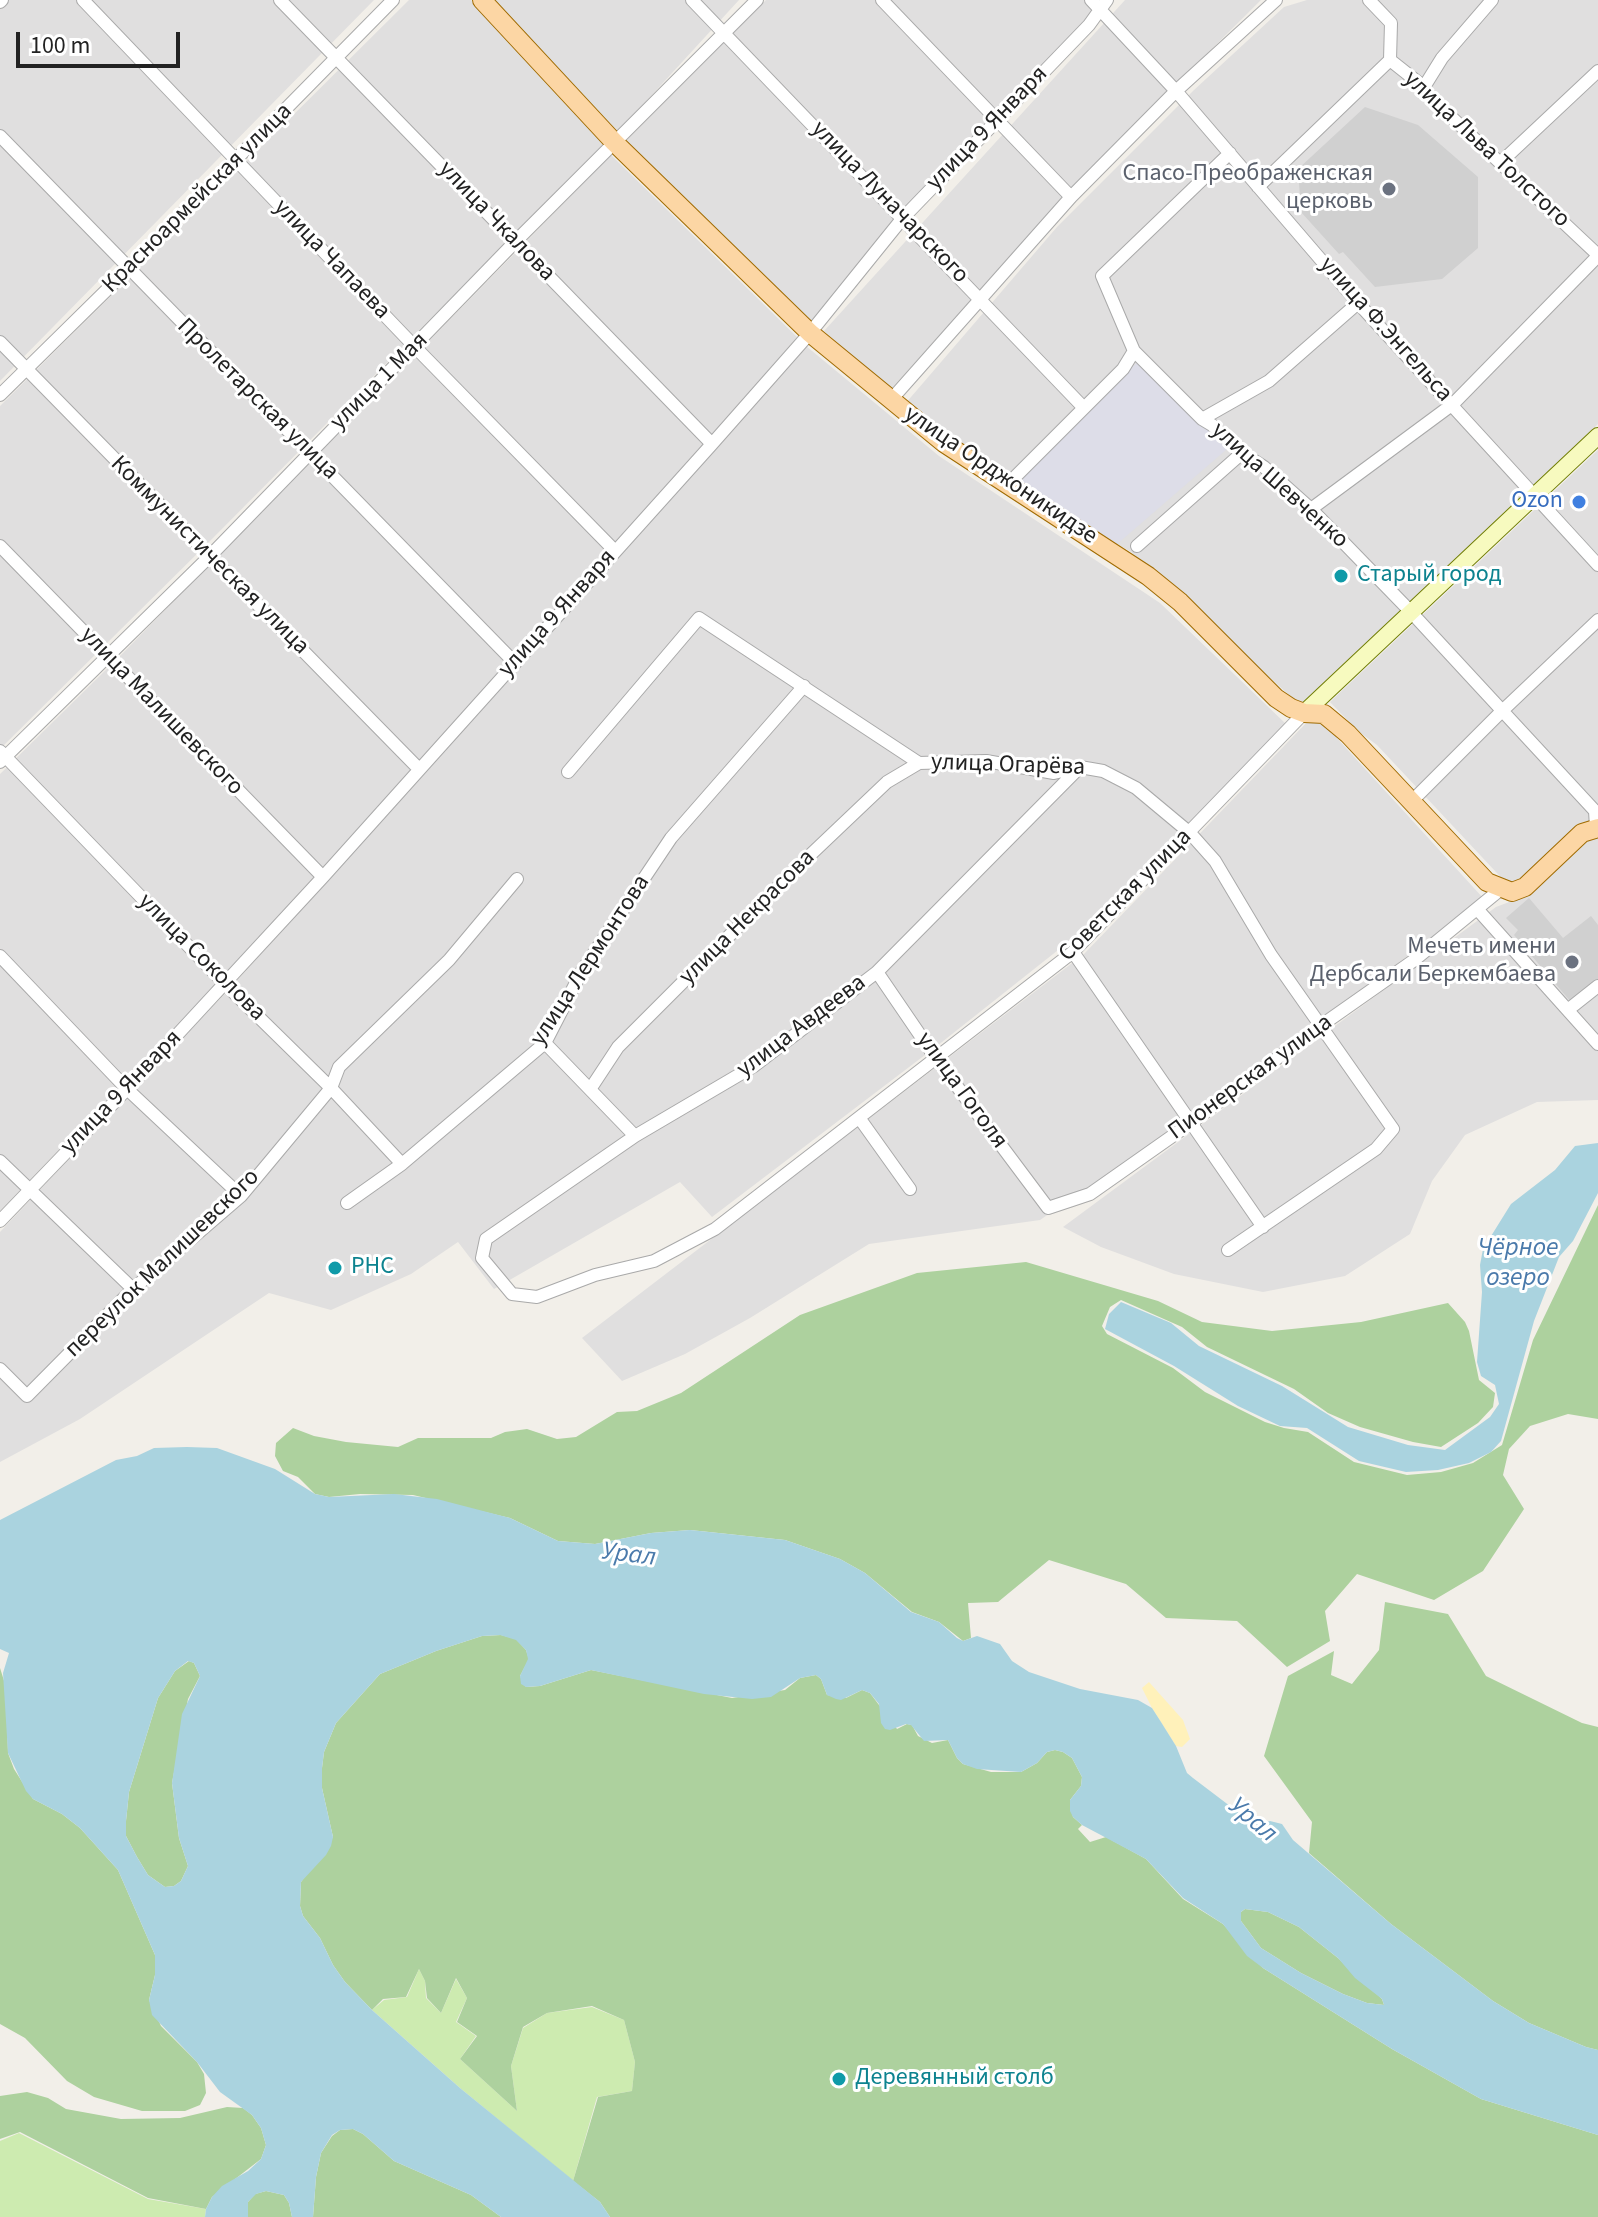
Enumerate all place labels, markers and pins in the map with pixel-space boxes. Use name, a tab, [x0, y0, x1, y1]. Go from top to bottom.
place label: Спасо-Преображенская церковь	[1122, 161, 1373, 217]
marker: Спасо-Преображенская церковь	[1380, 180, 1398, 198]
place label: Ozon	[1511, 488, 1563, 516]
marker: Ozon	[1570, 493, 1588, 511]
place label: Старый город	[1357, 562, 1501, 590]
marker: Старый город	[1332, 567, 1350, 585]
place label: Мечеть имени Дербсали Беркембаева	[1310, 934, 1556, 990]
marker: Мечеть имени Дербсали Беркембаева	[1563, 953, 1581, 971]
place label: РНС	[351, 1254, 394, 1282]
marker: РНС	[326, 1259, 344, 1277]
place label: Деревянный столб	[855, 2065, 1054, 2093]
marker: Деревянный столб	[830, 2070, 848, 2088]

